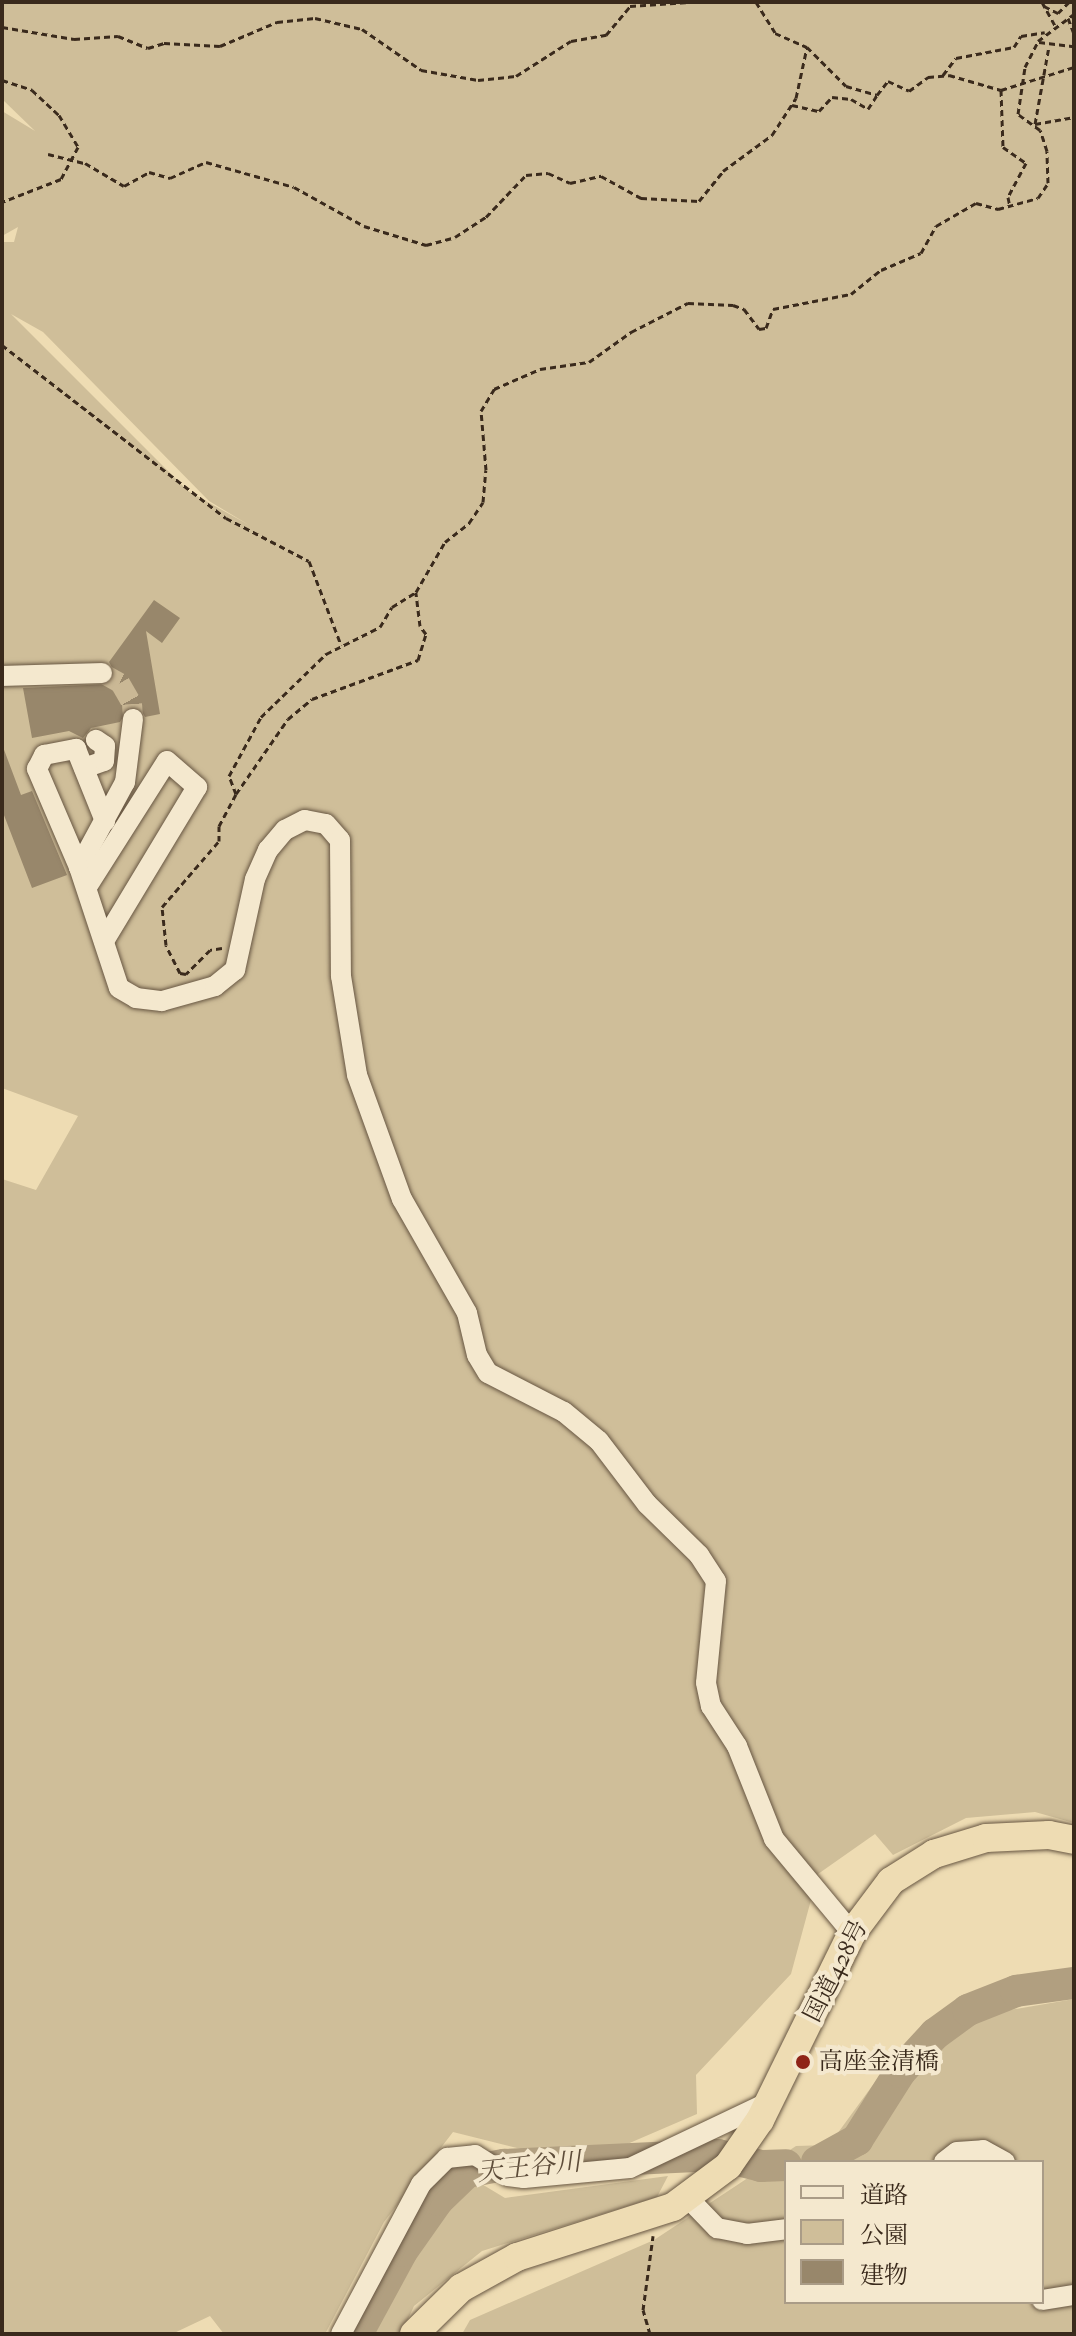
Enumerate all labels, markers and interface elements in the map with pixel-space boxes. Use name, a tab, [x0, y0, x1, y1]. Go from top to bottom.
street label: 国道428号	[798, 1915, 874, 2027]
place label: 高座金清橋	[819, 2048, 939, 2076]
marker: 高座金清橋	[794, 2053, 812, 2071]
water label: 天王谷川	[476, 2146, 582, 2188]
legend	[784, 2160, 1044, 2304]
text: 道路	[860, 2181, 908, 2209]
text: 公園	[860, 2221, 908, 2249]
text: 建物	[860, 2261, 908, 2289]

